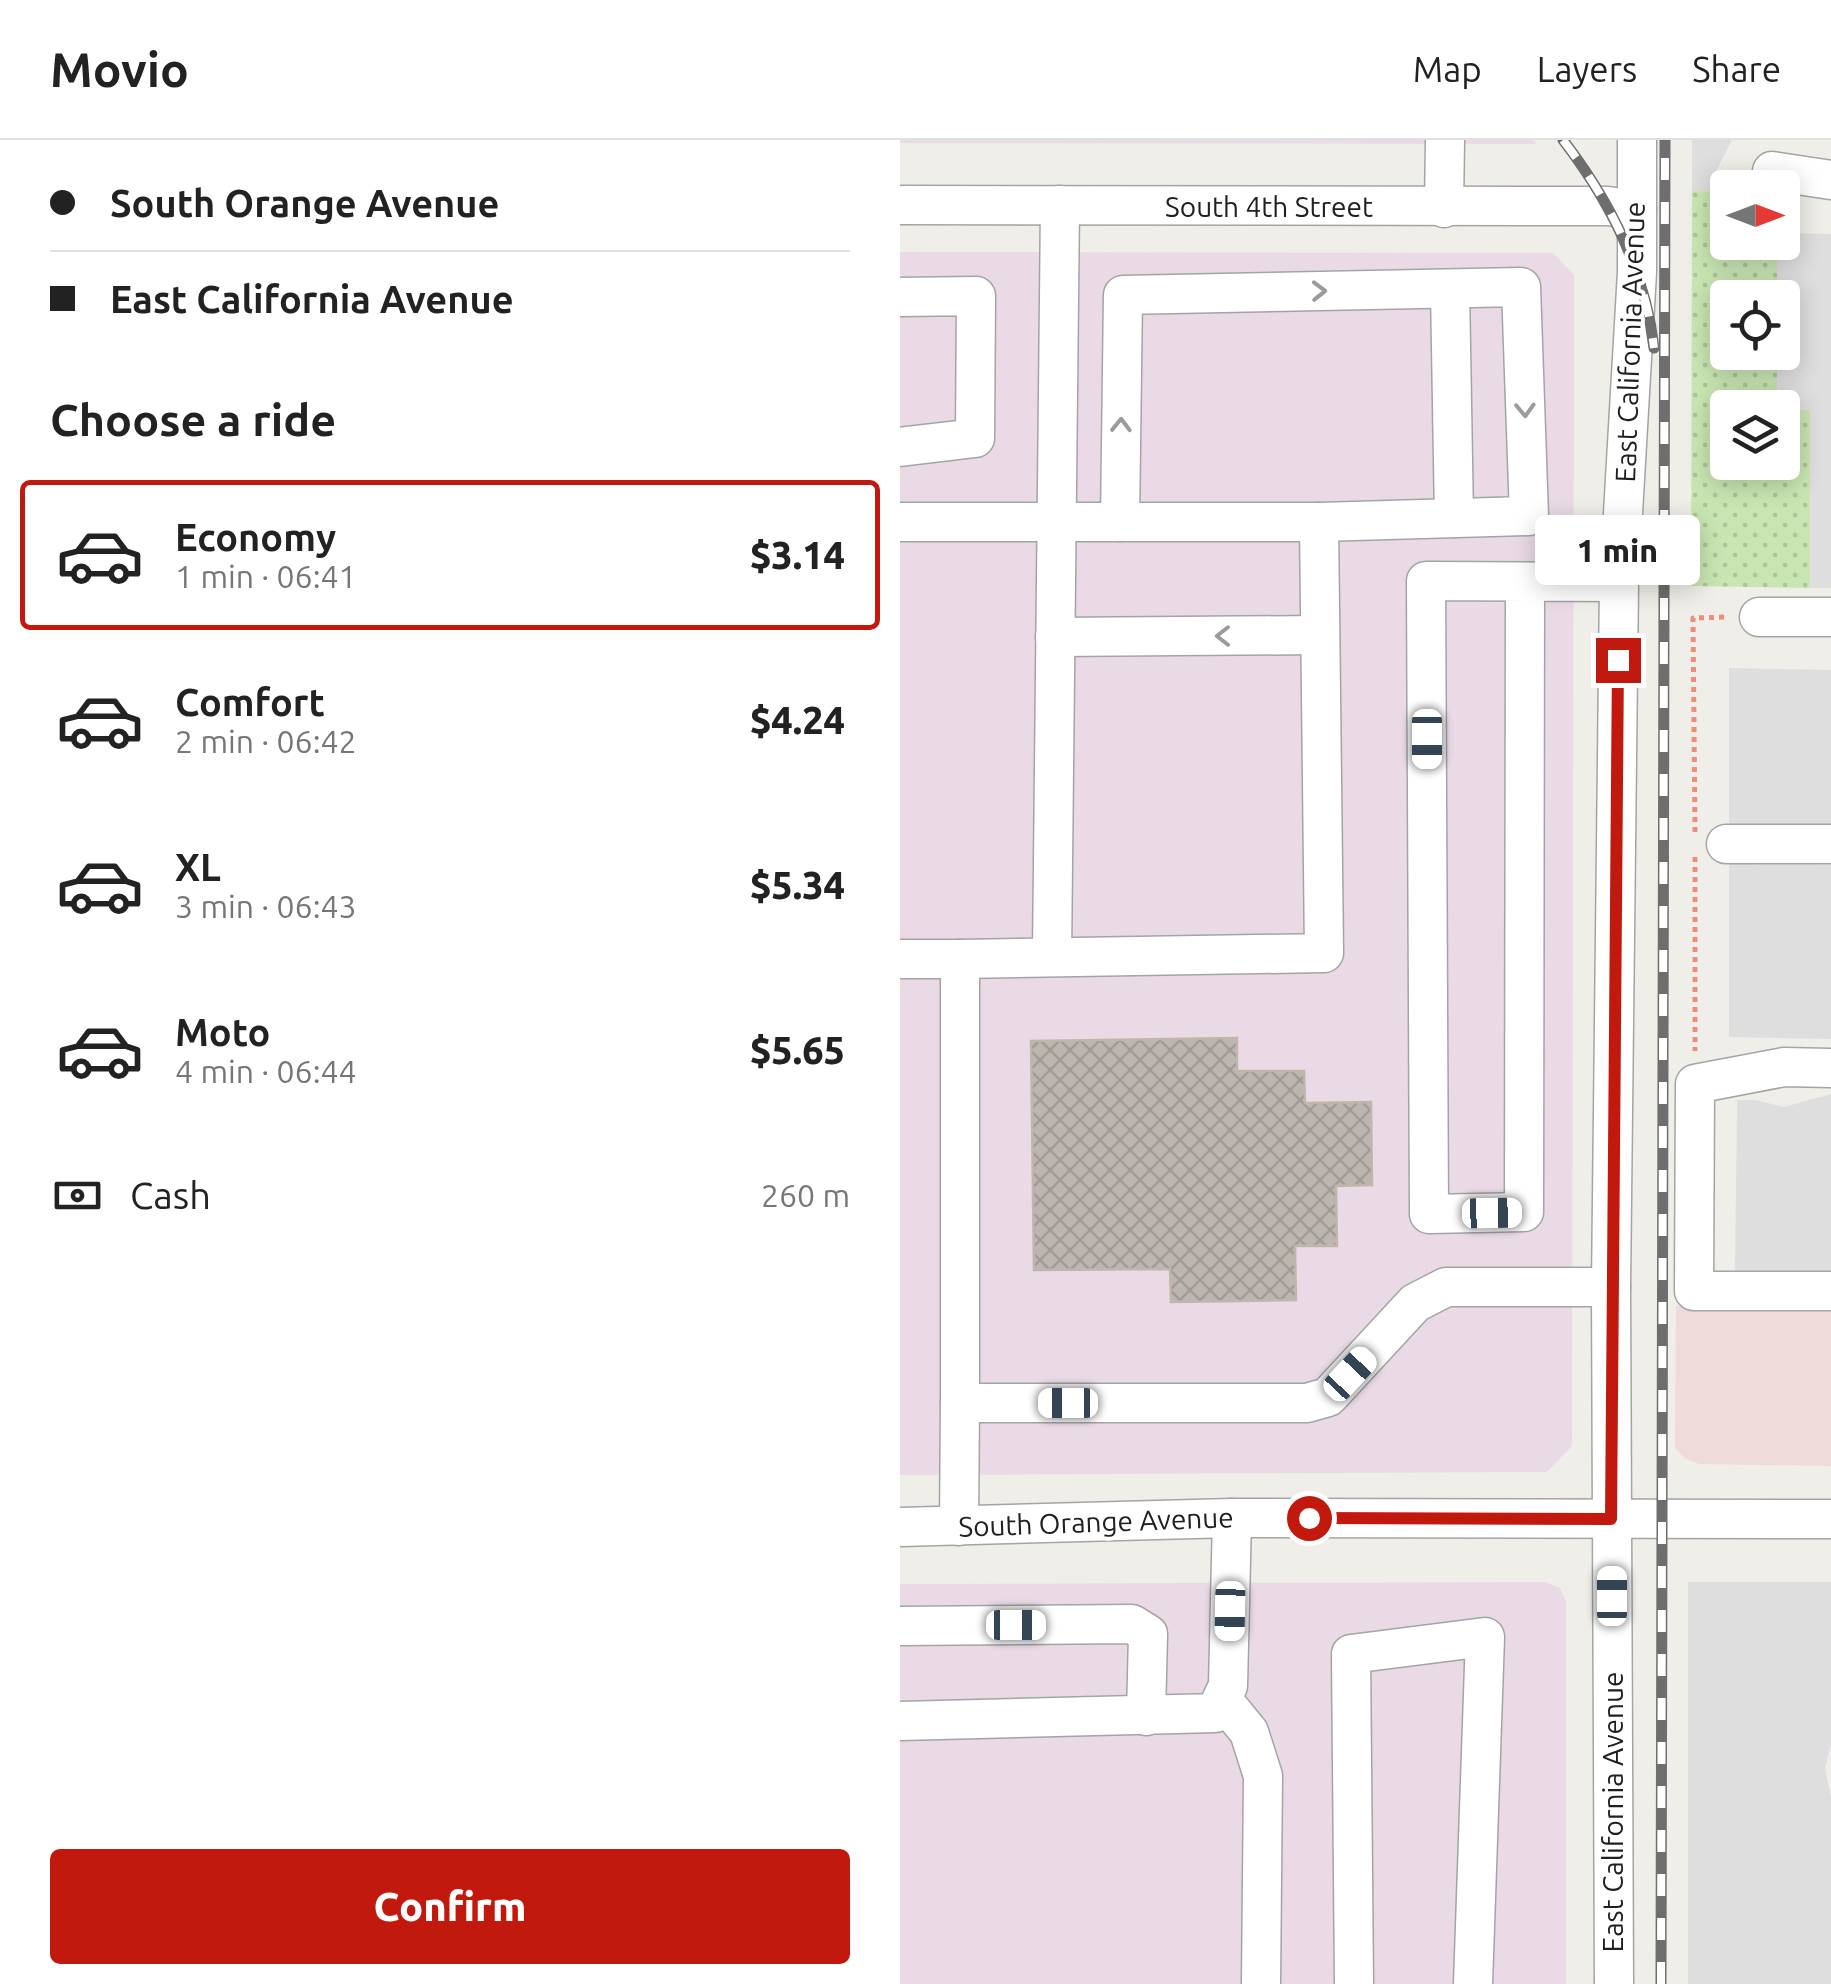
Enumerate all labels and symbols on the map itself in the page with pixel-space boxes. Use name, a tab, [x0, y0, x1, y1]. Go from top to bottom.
north arrow	[1710, 170, 1800, 260]
street label: South 4th Street	[1165, 191, 1373, 222]
street label: East California Avenue	[1609, 201, 1650, 483]
one-way arrow	[1311, 281, 1327, 302]
one-way arrow	[1514, 402, 1535, 418]
one-way arrow	[1111, 416, 1132, 432]
callout: 1 min	[1536, 515, 1700, 585]
one-way arrow	[1214, 625, 1230, 646]
route end	[1596, 638, 1641, 683]
car	[1412, 709, 1442, 769]
car	[1462, 1197, 1522, 1229]
car	[1319, 1342, 1381, 1406]
car	[1038, 1388, 1098, 1418]
route start	[1287, 1496, 1332, 1541]
street label: South Orange Avenue	[958, 1501, 1234, 1542]
car	[1597, 1566, 1627, 1626]
car	[1214, 1581, 1246, 1641]
car	[986, 1610, 1046, 1640]
street label: East California Avenue	[1597, 1672, 1628, 1952]

